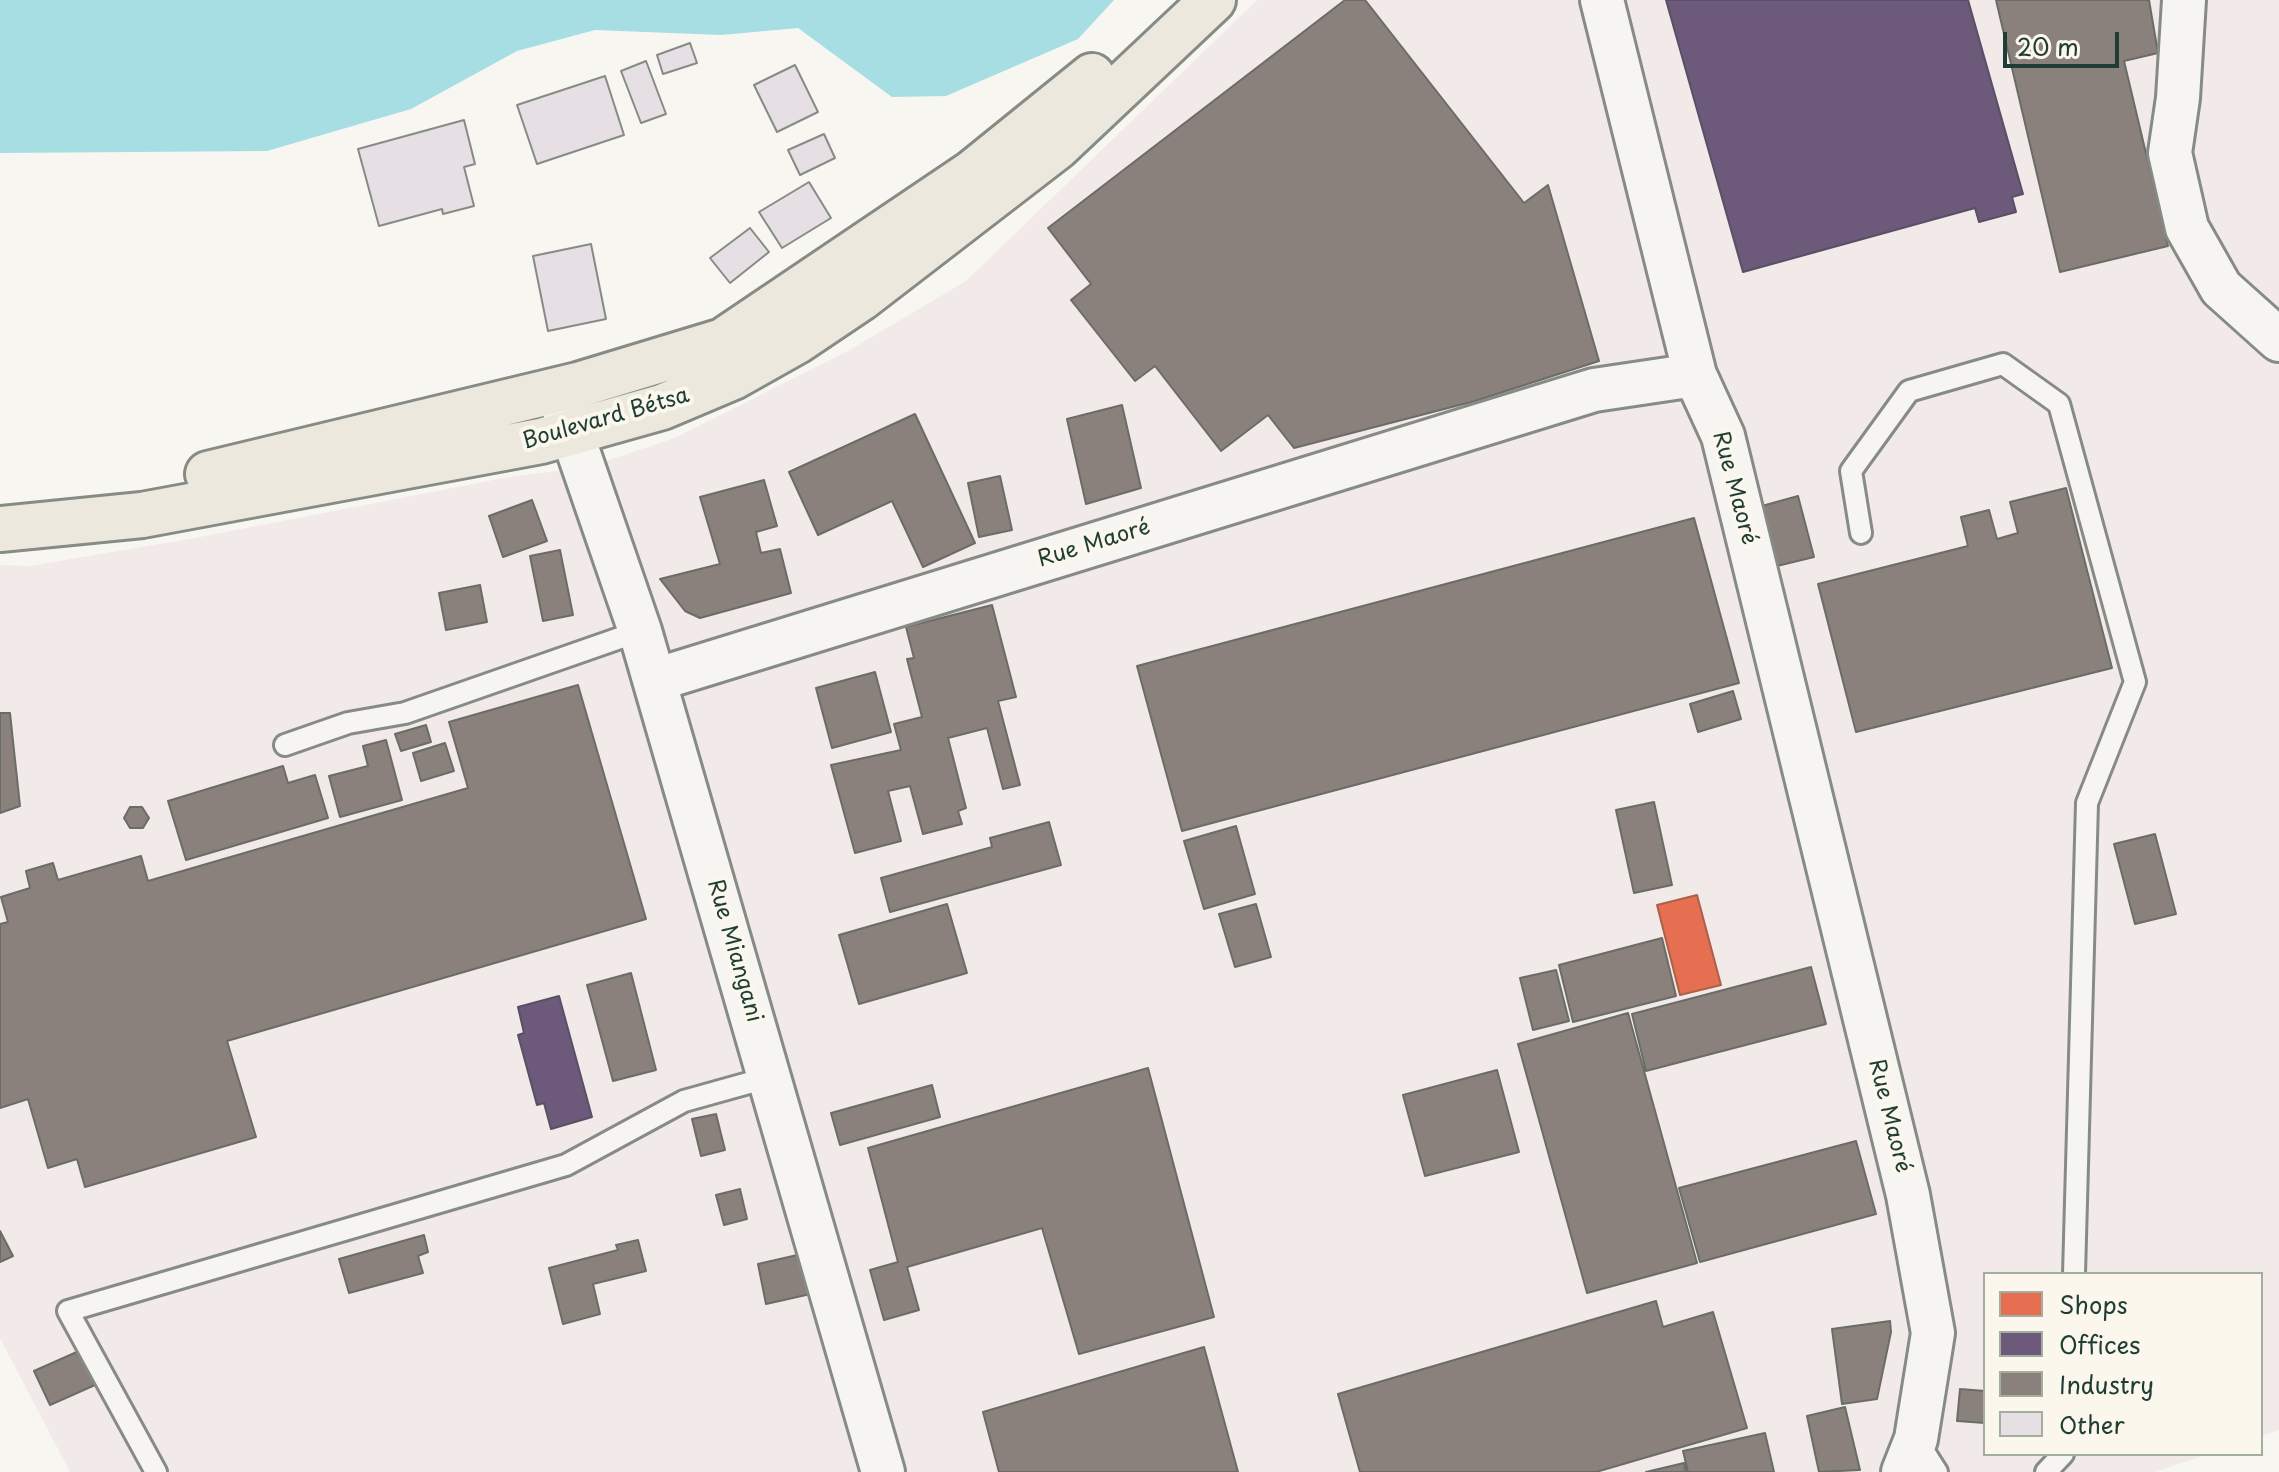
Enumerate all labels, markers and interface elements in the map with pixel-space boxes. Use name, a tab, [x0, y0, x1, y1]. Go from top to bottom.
scale bar	[2007, 16, 2123, 66]
text: 20 m	[2017, 28, 2079, 64]
street label: Boulevard Bétsa	[520, 383, 692, 455]
street label: Rue Maoré	[1706, 428, 1762, 548]
street label: Rue Maoré	[1035, 514, 1153, 574]
street label: Rue Miangani	[701, 876, 767, 1026]
street label: Rue Maoré	[1862, 1056, 1916, 1176]
legend	[1983, 1272, 2263, 1456]
text: Shops	[2059, 1286, 2128, 1322]
text: Offices	[2059, 1326, 2140, 1362]
text: Industry	[2059, 1366, 2154, 1402]
text: Other	[2059, 1406, 2125, 1442]

